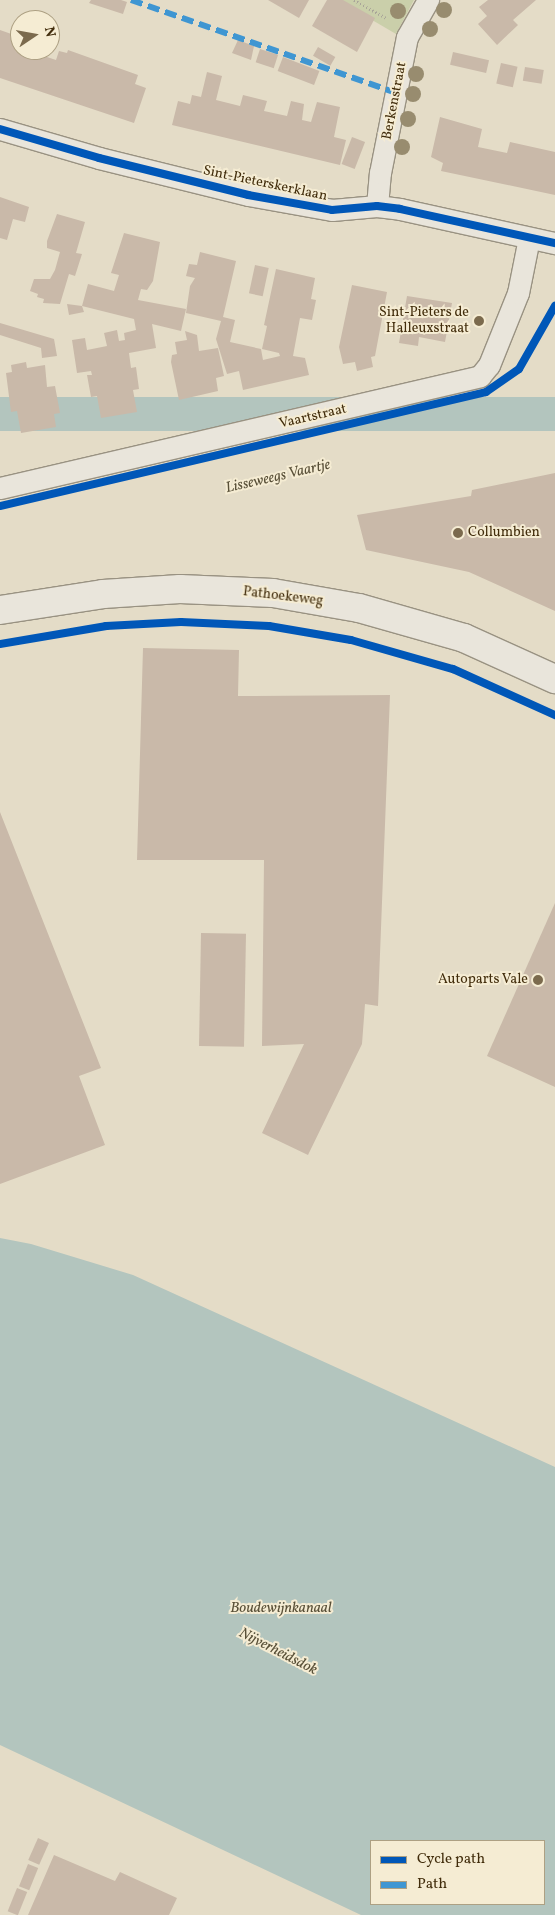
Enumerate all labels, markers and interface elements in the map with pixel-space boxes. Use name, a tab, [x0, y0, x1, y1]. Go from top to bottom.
north arrow	[10, 10, 60, 60]
text: N	[39, 25, 60, 39]
street label: Berkenstraat	[379, 61, 411, 141]
street label: Sint-Pieterskerklaan	[201, 163, 329, 205]
place label: Sint-Pieters de Halleuxstraat	[379, 305, 469, 338]
marker: Sint-Pieters de Halleuxstraat	[473, 315, 485, 327]
street label: Vaartstraat	[278, 401, 348, 433]
water label: Lisseweegs Vaartje	[224, 456, 332, 498]
place label: Collumbien	[468, 525, 540, 541]
marker: Collumbien	[452, 527, 464, 539]
street label: Pathoekeweg	[242, 584, 324, 610]
place label: Autoparts Vale	[438, 972, 528, 988]
marker: Autoparts Vale	[532, 974, 544, 986]
water label: Boudewijnkanaal	[230, 1600, 332, 1618]
water label: Nijverheidsdok	[236, 1625, 320, 1679]
legend	[370, 1840, 545, 1905]
text: Cycle path	[417, 1849, 485, 1870]
text: Path	[417, 1874, 447, 1895]

